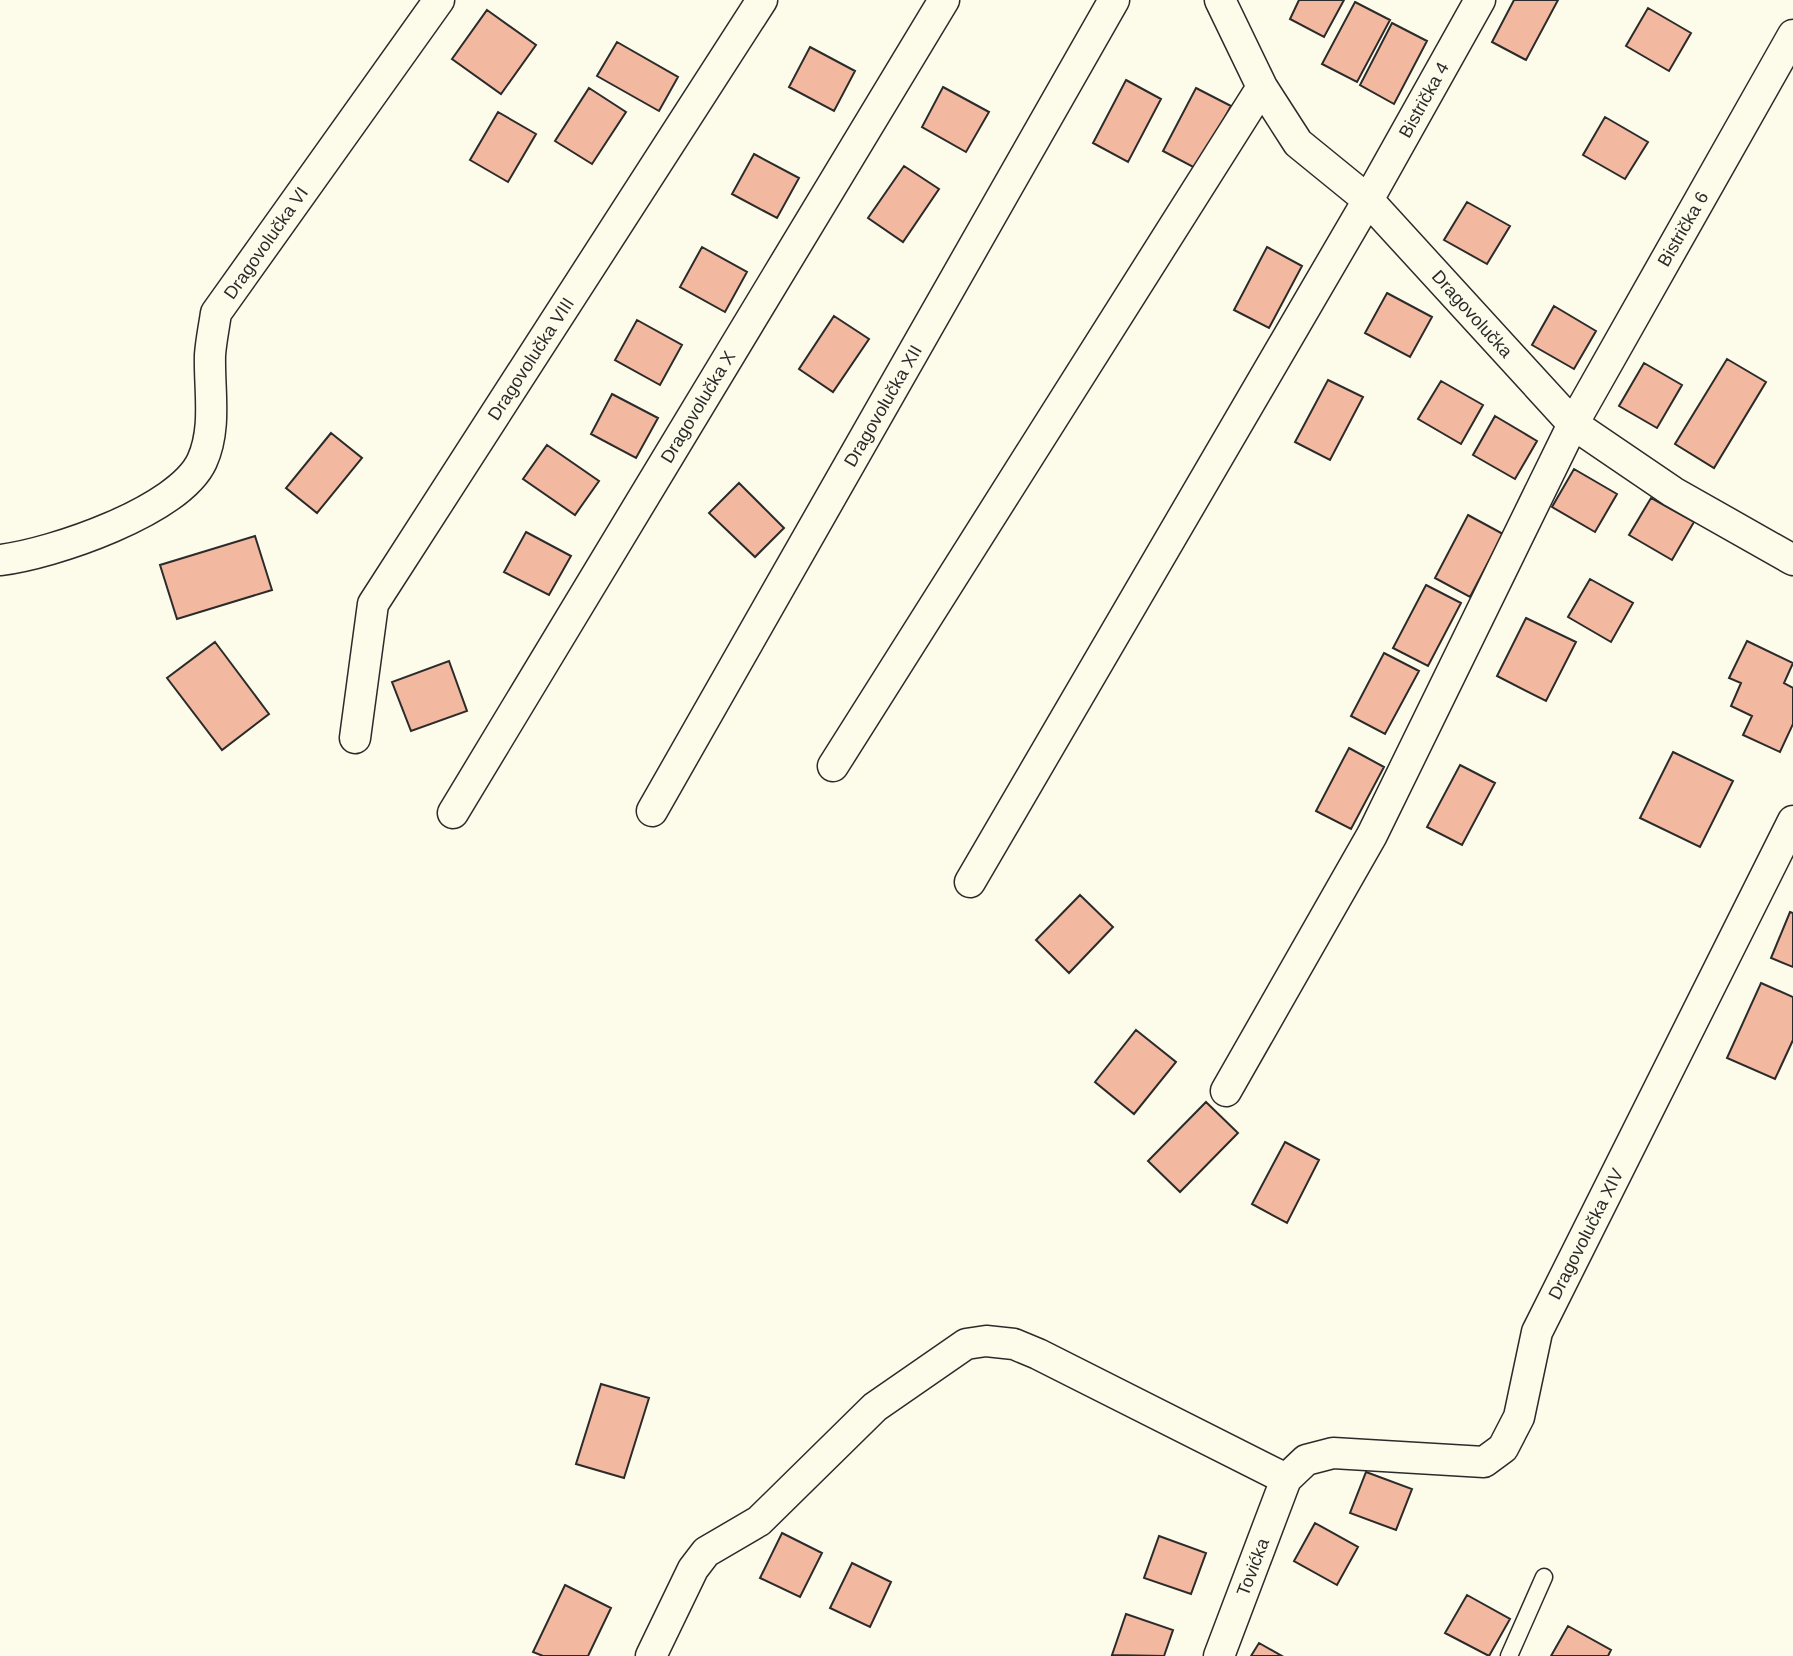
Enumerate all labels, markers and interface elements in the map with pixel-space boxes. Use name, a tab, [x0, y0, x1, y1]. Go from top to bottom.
street label: Bistrička 4	[1395, 59, 1453, 141]
street label: Dragovolučka VI	[220, 183, 312, 303]
street label: Bistrička 6	[1654, 188, 1712, 270]
street label: Dragovolučka	[1428, 266, 1517, 362]
street label: Dragovolučka VIII	[484, 294, 578, 424]
street label: Dragovolučka XII	[840, 342, 926, 470]
street label: Dragovolučka X	[657, 347, 739, 467]
street label: Dragovolučka XIV	[1544, 1165, 1628, 1303]
street label: Tovićka	[1233, 1534, 1273, 1599]

